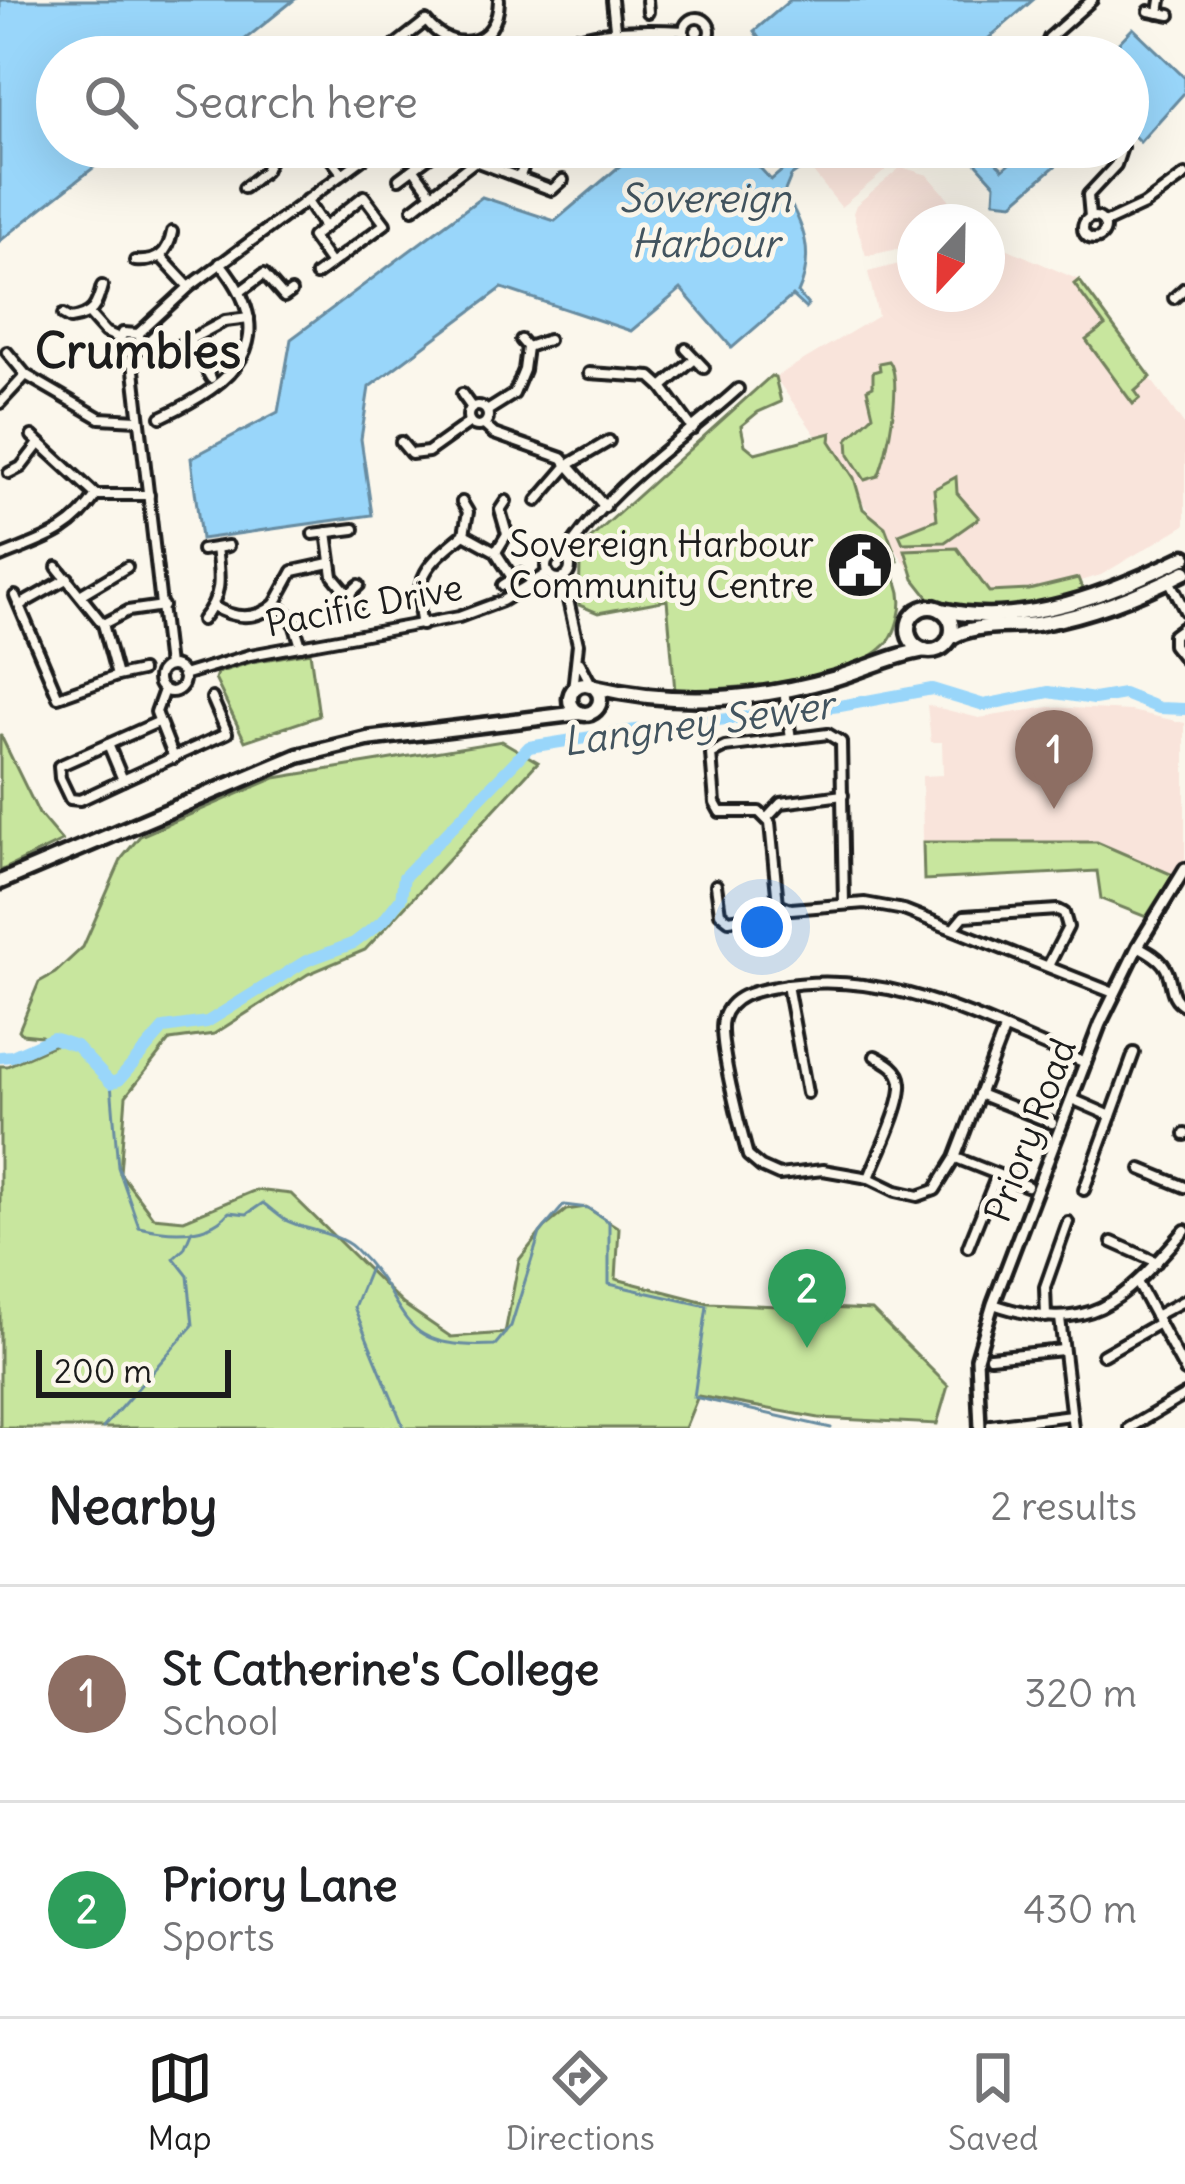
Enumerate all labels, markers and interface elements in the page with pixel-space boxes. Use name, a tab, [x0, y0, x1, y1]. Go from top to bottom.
search box	[36, 36, 1149, 168]
icon: search	[78, 69, 144, 135]
text: Search here	[174, 74, 418, 130]
water label: Sovereign Harbour	[619, 174, 793, 268]
north arrow	[897, 204, 1005, 312]
district label: Crumbles	[35, 321, 241, 381]
place label: Sovereign Harbour Community Centre	[509, 522, 814, 608]
public building icon: Sovereign Harbour Community Centre	[825, 530, 895, 600]
street label: Pacific Drive	[262, 564, 466, 647]
water label: Langney Sewer	[560, 680, 841, 767]
pin: 1	[1015, 710, 1093, 809]
your location	[732, 897, 792, 957]
street label: Priory Road	[975, 1032, 1086, 1228]
pin: 2	[768, 1249, 846, 1348]
scale bar	[36, 1344, 231, 1397]
text: 200 m	[54, 1350, 152, 1392]
text: Nearby	[48, 1474, 217, 1538]
text: 2 results	[990, 1482, 1137, 1531]
text: St Catherine's College	[162, 1641, 599, 1697]
text: 1	[79, 1669, 95, 1718]
text: 320 m	[1024, 1669, 1137, 1718]
text: School	[162, 1697, 279, 1746]
text: Priory Lane	[162, 1857, 398, 1913]
text: 2	[76, 1885, 98, 1934]
text: 430 m	[1023, 1885, 1137, 1934]
text: Sports	[162, 1913, 275, 1962]
tab: Map	[147, 2045, 213, 2159]
tab: Directions	[506, 2045, 655, 2159]
tab: Saved	[948, 2045, 1038, 2159]

